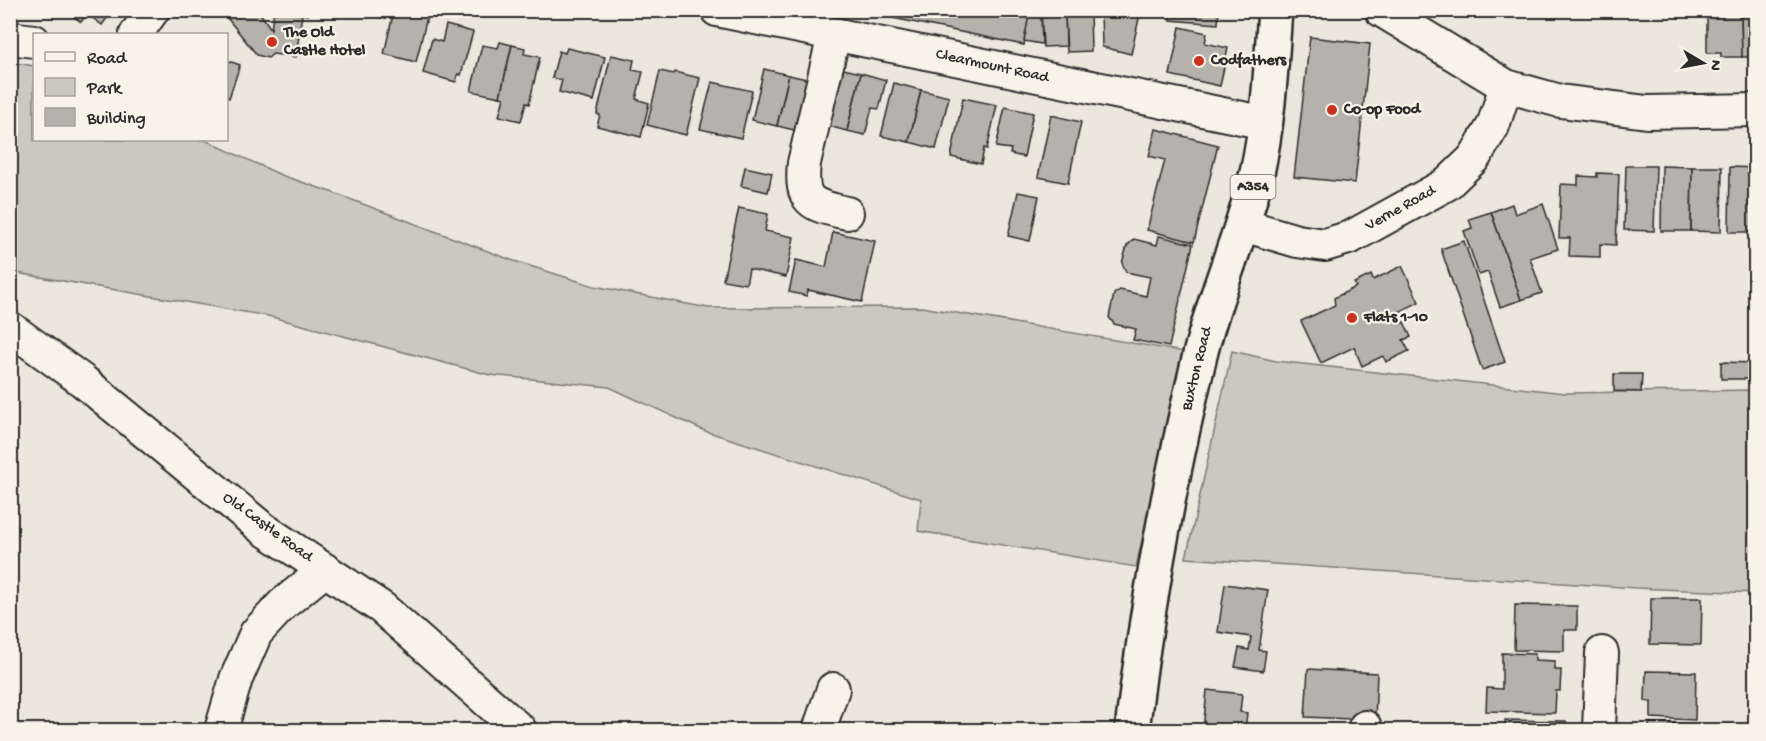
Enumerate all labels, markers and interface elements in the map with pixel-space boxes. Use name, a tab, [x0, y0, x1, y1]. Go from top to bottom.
place label: The Old Castle Hotel	[282, 24, 366, 61]
legend	[33, 33, 228, 141]
north arrow	[1673, 33, 1733, 93]
marker: The Old Castle Hotel	[265, 35, 279, 49]
street label: Clearmount Road	[934, 46, 1052, 89]
text: Road	[87, 49, 128, 70]
place label: Codfathers	[1210, 51, 1287, 71]
marker: Codfathers	[1192, 54, 1206, 68]
text: N	[1704, 58, 1725, 72]
text: Park	[86, 79, 123, 100]
place label: Co-op Food	[1343, 101, 1422, 120]
marker: Co-op Food	[1325, 103, 1339, 117]
text: Building	[86, 109, 146, 130]
road number: A354	[1230, 175, 1276, 199]
street label: Verne Road	[1362, 181, 1441, 237]
place label: Flats 1-10	[1363, 309, 1428, 328]
marker: Flats 1-10	[1345, 311, 1359, 325]
street label: Buxton Road	[1178, 324, 1218, 414]
street label: Old Castle Road	[218, 489, 317, 568]

